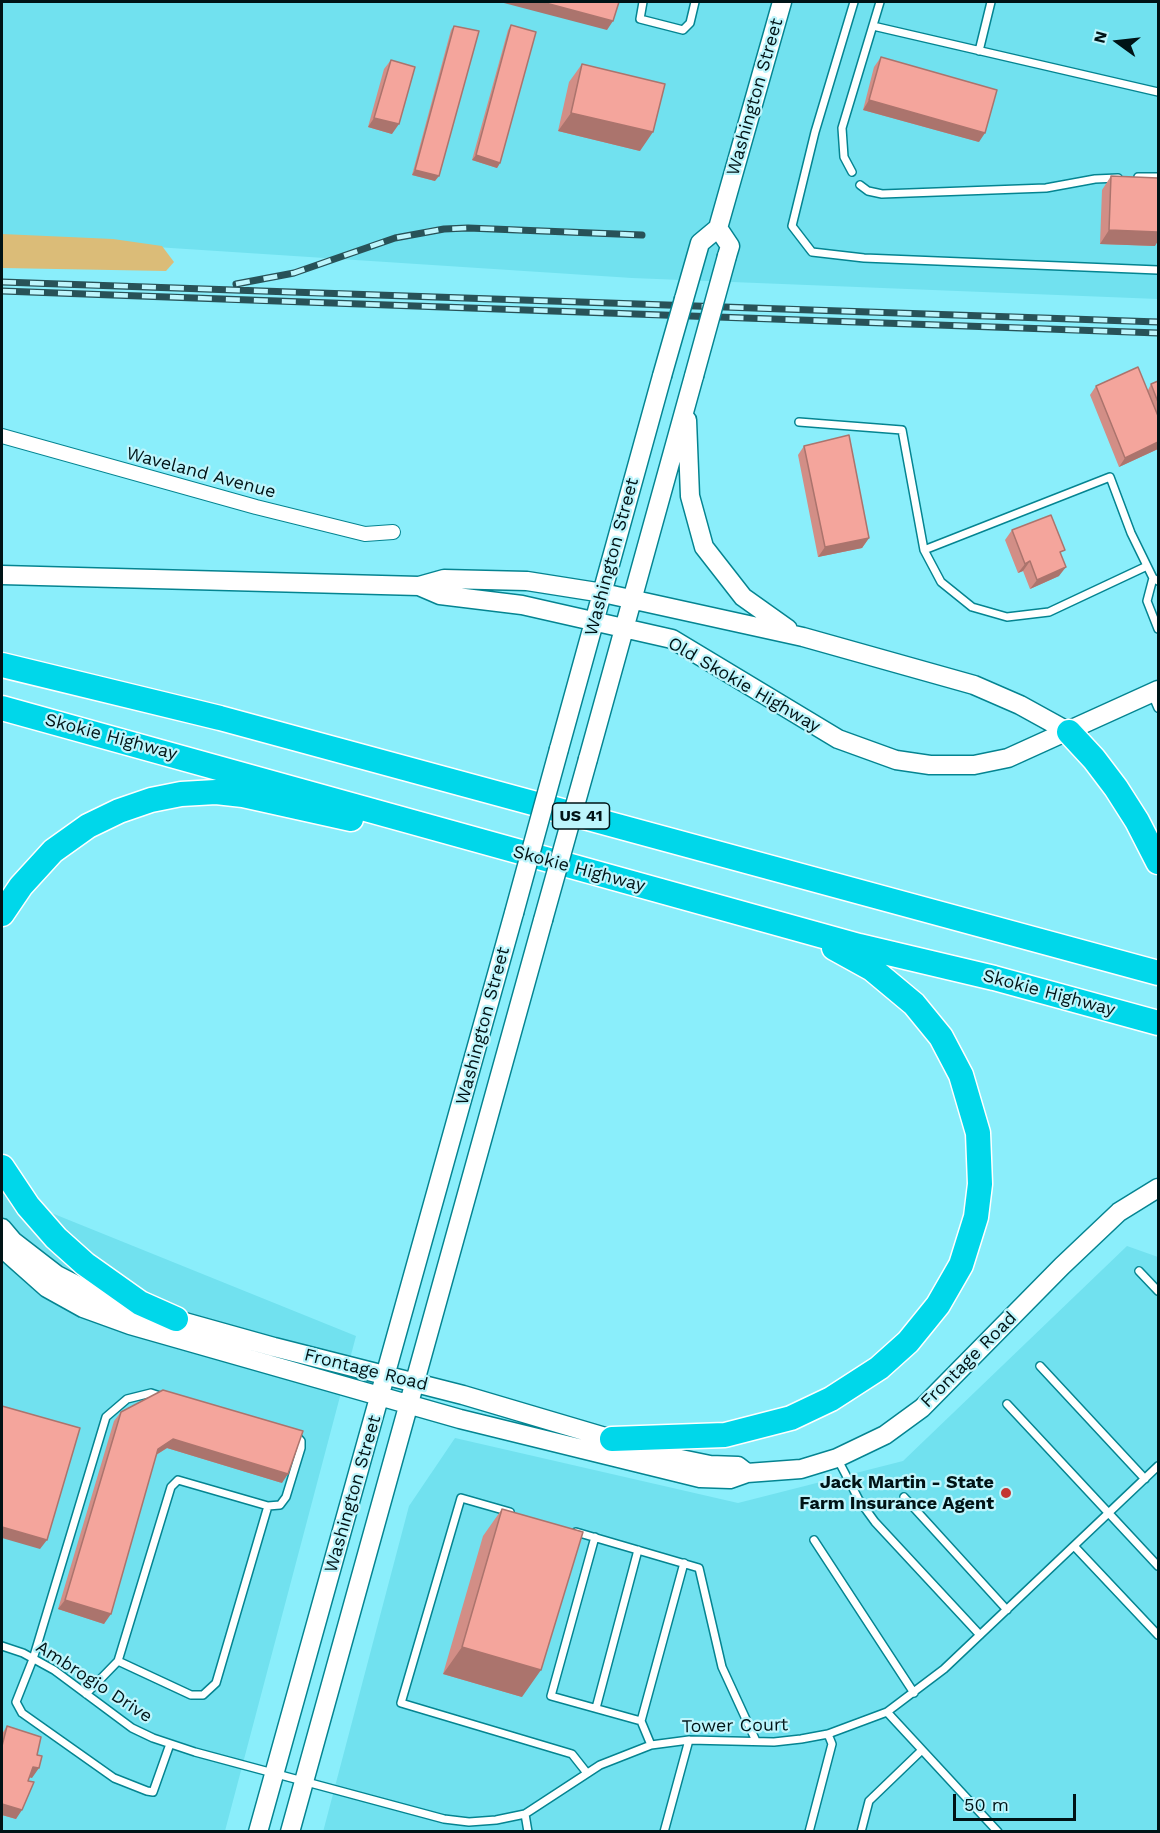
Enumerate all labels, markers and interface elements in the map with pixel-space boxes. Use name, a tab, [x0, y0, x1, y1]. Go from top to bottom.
north arrow	[1088, 12, 1148, 72]
street label: Washington Street	[722, 16, 788, 178]
text: N	[1089, 29, 1111, 45]
street label: Waveland Avenue	[124, 443, 278, 503]
street label: Washington Street	[581, 476, 643, 638]
street label: Old Skokie Highway	[664, 633, 824, 737]
street label: Skokie Highway	[42, 709, 180, 765]
road number: US 41	[552, 803, 610, 829]
street label: Skokie Highway	[510, 841, 648, 897]
street label: Washington Street	[452, 945, 514, 1107]
street label: Skokie Highway	[980, 965, 1118, 1021]
street label: Frontage Road	[917, 1308, 1021, 1412]
street label: Frontage Road	[302, 1344, 430, 1396]
street label: Washington Street	[320, 1413, 386, 1575]
place label: Jack Martin - State Farm Insurance Agent	[799, 1472, 994, 1514]
marker: Jack Martin - State Farm Insurance Agent	[999, 1486, 1013, 1500]
street label: Ambrogio Drive	[32, 1636, 156, 1728]
street label: Tower Court	[682, 1714, 788, 1738]
scale bar	[956, 1782, 1079, 1820]
text: 50 m	[964, 1794, 1009, 1815]

